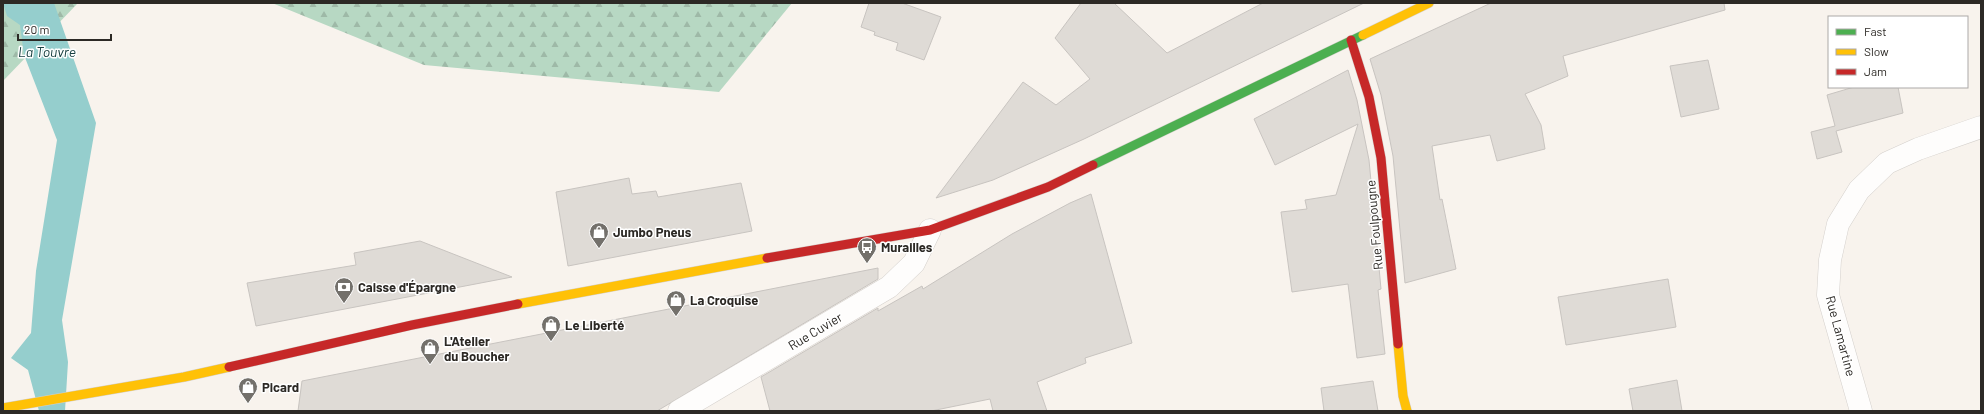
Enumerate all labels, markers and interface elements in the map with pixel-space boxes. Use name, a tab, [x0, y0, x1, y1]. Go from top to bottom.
scale bar	[18, 16, 111, 42]
legend	[1828, 16, 1968, 88]
text: 20 m	[24, 22, 50, 36]
text: Fast	[1864, 24, 1887, 38]
water label: La Touvre	[18, 43, 76, 60]
text: Slow	[1864, 44, 1889, 58]
text: Jam	[1864, 64, 1887, 78]
street label: Rue Foulpougne	[1362, 179, 1386, 271]
shop icon: Jumbo Pneus	[588, 221, 610, 249]
place label: Jumbo Pneus	[613, 224, 692, 240]
bus stop icon: Murailles	[856, 236, 878, 264]
place label: Murailles	[881, 239, 933, 255]
bank icon: Caisse d'Épargne	[333, 276, 355, 304]
place label: Caisse d'Épargne	[358, 279, 456, 295]
shop icon: La Croquise	[665, 289, 687, 317]
place label: La Croquise	[690, 292, 758, 308]
street label: Rue Lamartine	[1823, 294, 1859, 378]
street label: Rue Cuvier	[785, 308, 845, 353]
shop icon: Le Liberté	[540, 314, 562, 342]
place label: Le Liberté	[565, 317, 624, 333]
place label: L'Atelier du Boucher	[444, 333, 510, 364]
shop icon: L'Atelier du Boucher	[419, 337, 441, 365]
shop icon: Picard	[237, 376, 259, 404]
place label: Picard	[262, 379, 299, 395]

